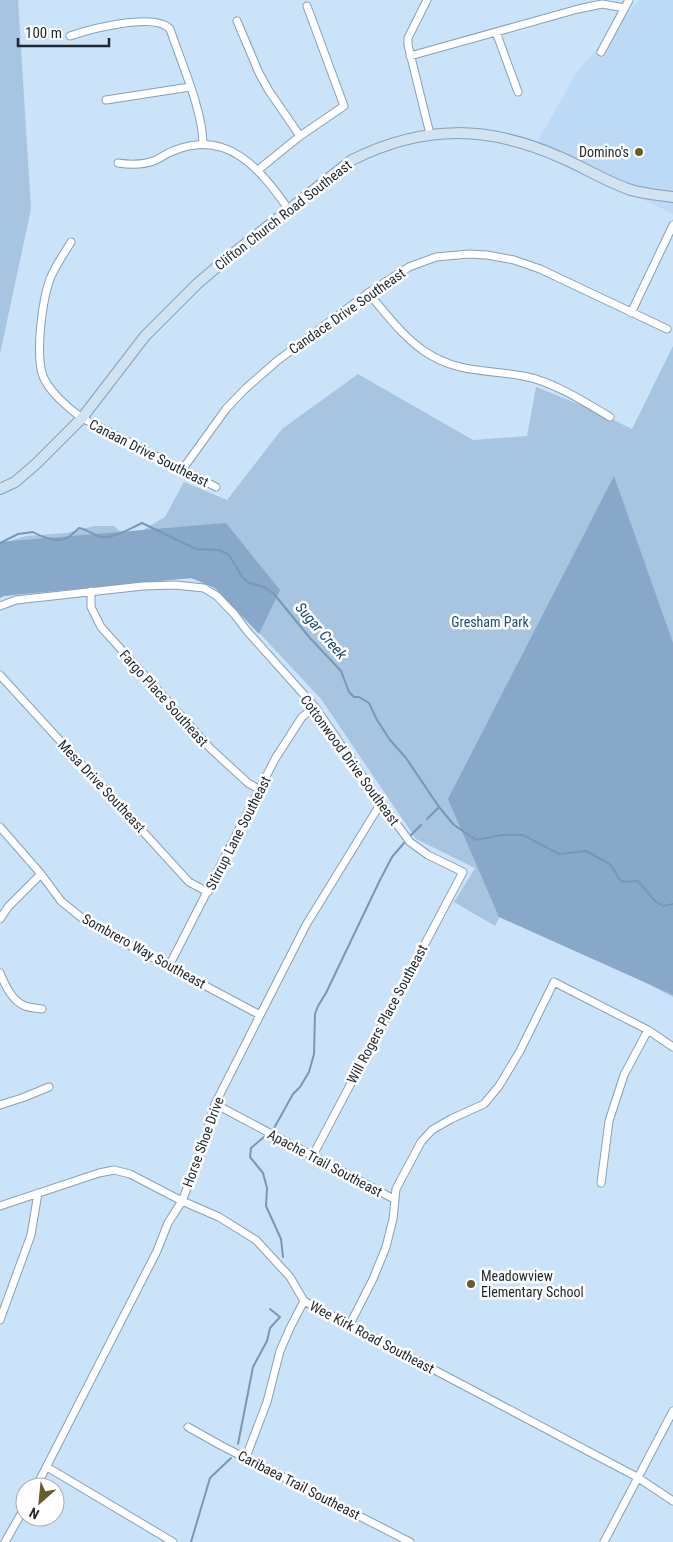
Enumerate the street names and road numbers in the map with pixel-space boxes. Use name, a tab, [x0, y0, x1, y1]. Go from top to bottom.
street label: Clifton Church Road Southeast	[212, 157, 354, 273]
street label: Candace Drive Southeast	[286, 265, 408, 357]
street label: Canaan Drive Southeast	[87, 416, 211, 490]
street label: Fargo Place Southeast	[117, 647, 211, 749]
street label: Cottonwood Drive Southeast	[297, 692, 403, 828]
street label: Mesa Drive Southeast	[55, 737, 149, 835]
street label: Stirrup Lane Southeast	[202, 773, 274, 893]
street label: Sombrero Way Southeast	[79, 910, 209, 992]
street label: Will Rogers Place Southeast	[344, 942, 430, 1086]
street label: Horse Shoe Drive	[179, 1094, 227, 1189]
street label: Apache Trail Southeast	[265, 1126, 385, 1200]
street label: Wee Kirk Road Southeast	[307, 1297, 437, 1377]
street label: Caribaea Trail Southeast	[235, 1447, 363, 1523]

